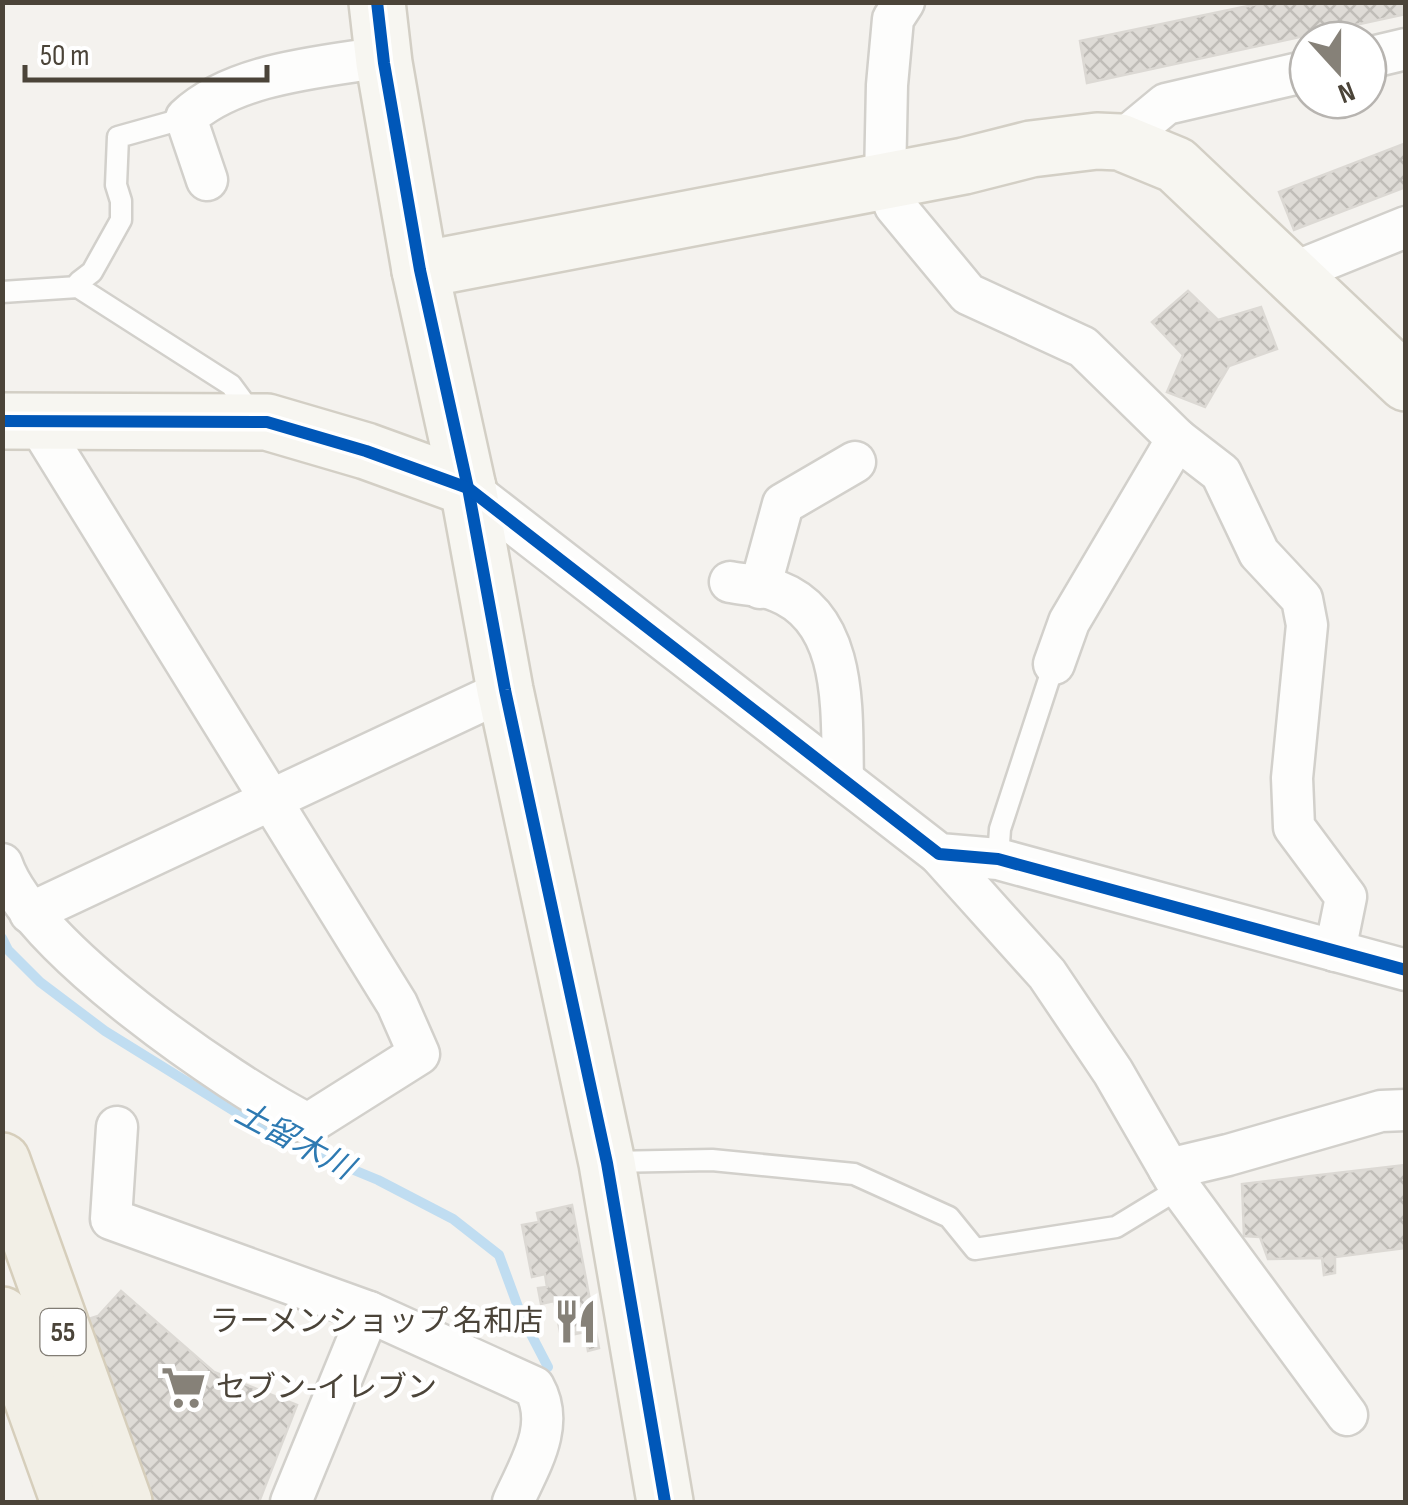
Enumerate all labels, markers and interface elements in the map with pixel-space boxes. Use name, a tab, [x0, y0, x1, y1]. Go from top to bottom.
scale bar	[25, 20, 268, 82]
north arrow	[1288, 20, 1388, 120]
text: 50 m	[40, 38, 89, 74]
text: N	[1334, 74, 1359, 110]
water label: 土留木川	[228, 1094, 362, 1190]
restaurant icon: ラーメンショップ 名和店	[552, 1298, 600, 1346]
place label: ラーメンショップ 名和店	[209, 1304, 543, 1340]
road number: 55	[40, 1309, 86, 1355]
supermarket icon: セブン-イレブン	[159, 1364, 207, 1412]
place label: セブン-イレブン	[216, 1370, 437, 1406]

